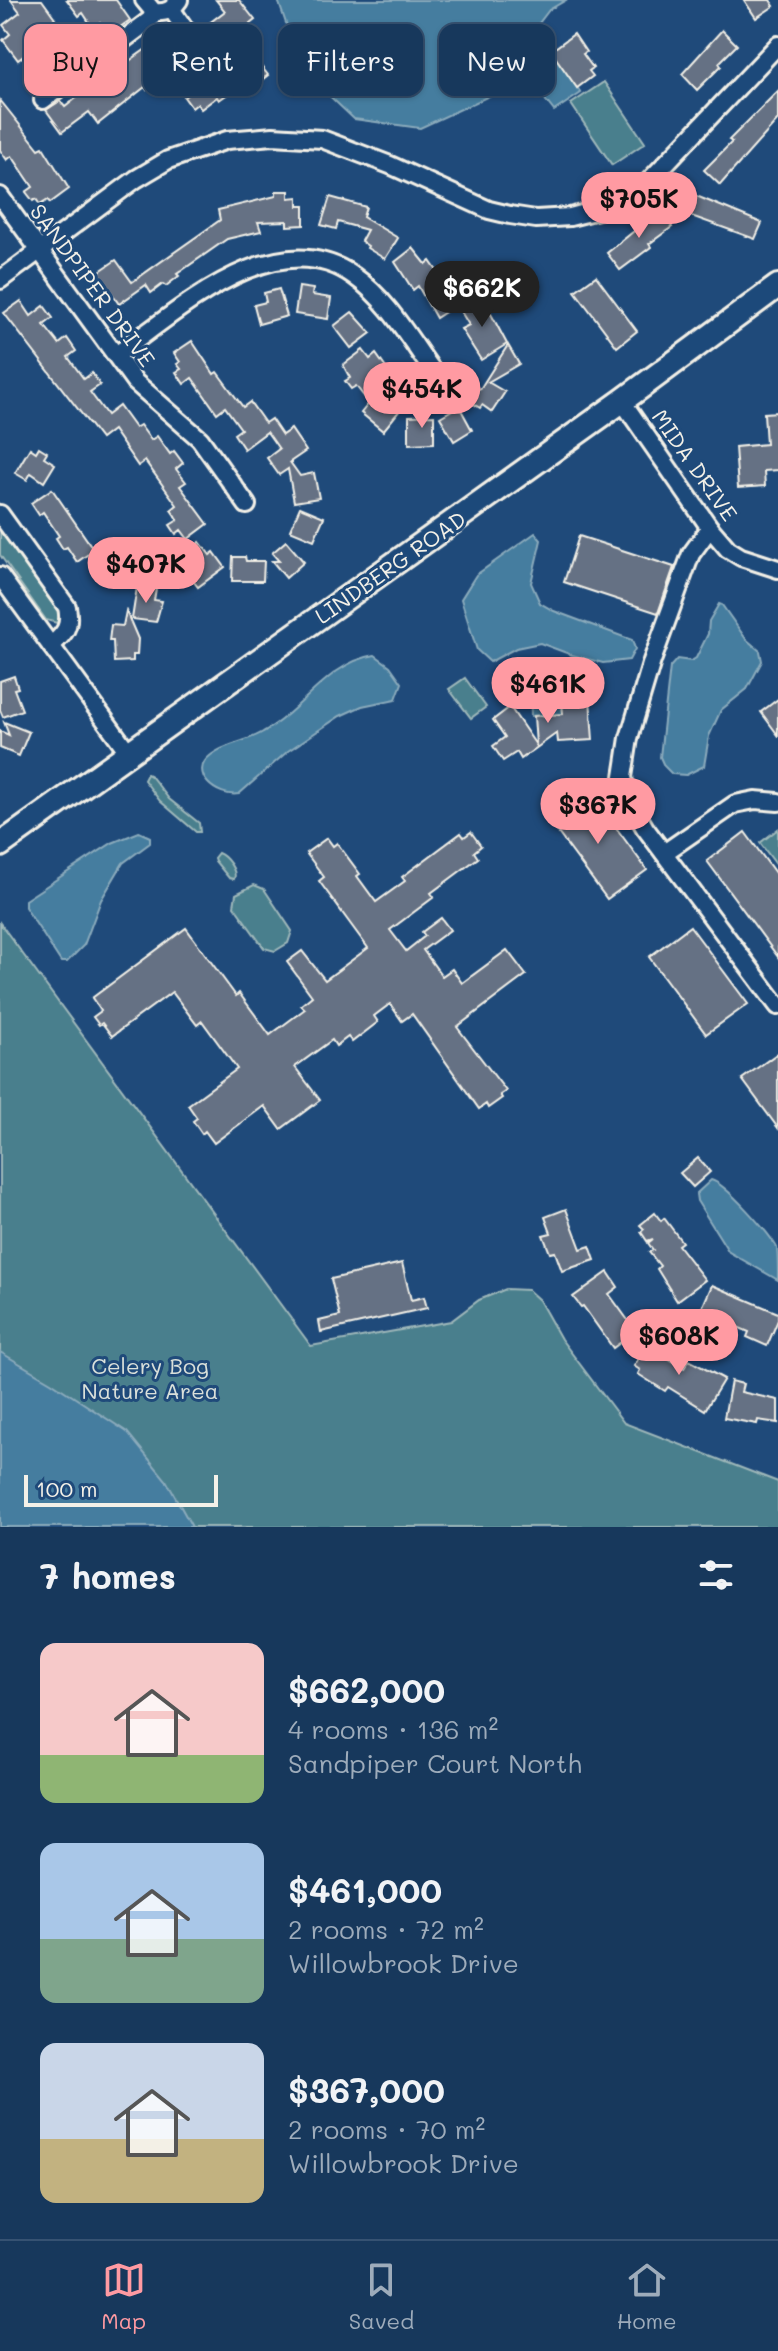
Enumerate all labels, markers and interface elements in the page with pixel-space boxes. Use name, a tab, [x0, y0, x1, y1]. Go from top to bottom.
chip: Buy	[24, 24, 127, 96]
chip: Rent	[143, 24, 262, 96]
chip: Filters	[278, 24, 423, 96]
chip: New	[439, 24, 555, 96]
pin: $705K	[583, 172, 695, 240]
text: $705K	[599, 181, 679, 215]
street label: SANDPIPER DRIVE	[24, 198, 162, 372]
pin: $662K	[426, 261, 538, 329]
text: $662K	[442, 270, 522, 304]
pin: $454K	[366, 362, 478, 430]
text: $454K	[381, 371, 463, 405]
street label: MIDA DRIVE	[646, 403, 744, 527]
street label: LINDBERG ROAD	[309, 504, 471, 630]
pin: $407K	[90, 537, 202, 605]
text: $407K	[106, 546, 186, 580]
pin: $461K	[492, 657, 604, 725]
text: $461K	[510, 666, 586, 700]
pin: $367K	[542, 778, 654, 846]
text: $367K	[559, 787, 638, 821]
pin: $608K	[623, 1309, 735, 1377]
text: $608K	[638, 1318, 720, 1352]
park label: Celery Bog Nature Area	[82, 1351, 218, 1405]
scale bar	[24, 1471, 218, 1507]
text: 100 m	[36, 1474, 98, 1503]
text: 7 homes	[40, 1553, 176, 1598]
icon: filters	[694, 1553, 738, 1597]
text: $662,000	[288, 1667, 445, 1712]
icon: home	[104, 1675, 200, 1771]
text: 4 rooms · 136 m²	[288, 1712, 498, 1746]
text: Sandpiper Court North	[288, 1746, 582, 1780]
text: $461,000	[288, 1867, 442, 1912]
icon: home	[104, 1875, 200, 1971]
text: 2 rooms · 72 m²	[288, 1912, 484, 1946]
text: Willowbrook Drive	[288, 1946, 519, 1980]
text: $367,000	[288, 2067, 445, 2112]
icon: home	[104, 2075, 200, 2171]
text: 2 rooms · 70 m²	[288, 2112, 485, 2146]
text: Willowbrook Drive	[288, 2146, 519, 2180]
tab: Map	[101, 2258, 146, 2335]
tab: Saved	[349, 2258, 414, 2335]
tab: Home	[617, 2258, 677, 2335]

